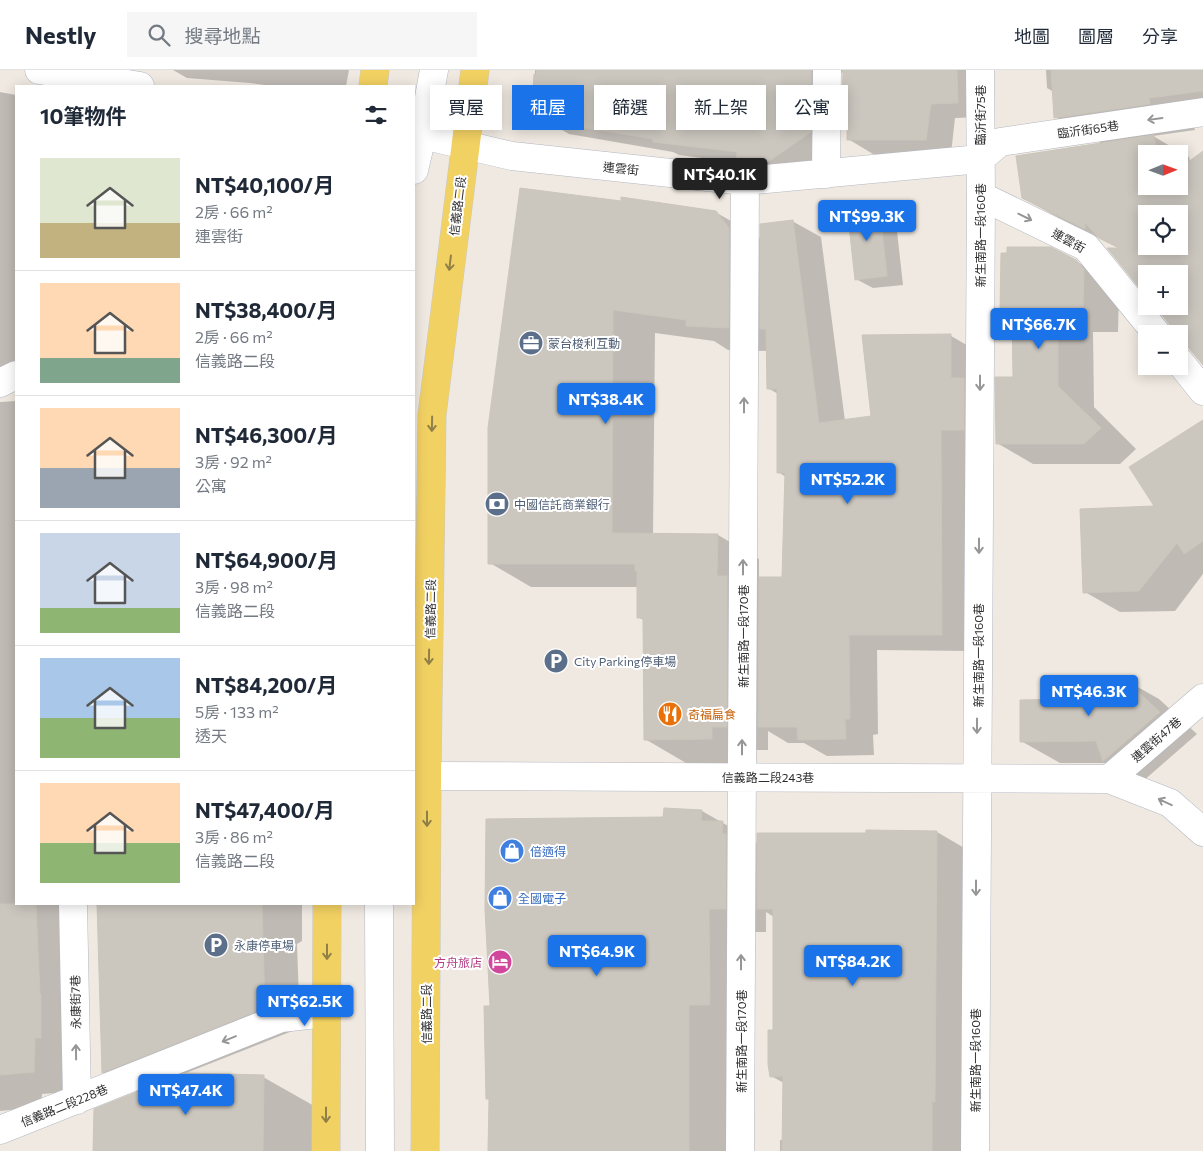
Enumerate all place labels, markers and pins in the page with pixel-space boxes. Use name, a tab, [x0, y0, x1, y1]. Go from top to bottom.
pin: NT$40.1K	[668, 158, 772, 200]
pin: NT$99.3K	[815, 200, 919, 242]
pin: NT$66.7K	[987, 308, 1091, 350]
office icon: 蒙台梭利互動	[518, 330, 544, 356]
place label: 蒙台梭利互動	[548, 336, 620, 350]
pin: NT$38.4K	[554, 382, 658, 425]
pin: NT$52.2K	[796, 462, 900, 505]
bank icon: 中國信託商業銀行	[484, 491, 510, 517]
place label: 中國信託商業銀行	[514, 497, 610, 511]
parking icon: City Parking停車場	[543, 648, 569, 674]
place label: City Parking停車場	[574, 654, 676, 668]
pin: NT$46.3K	[1037, 674, 1141, 717]
restaurant icon: 奇福扁食	[657, 701, 683, 727]
place label: 奇福扁食	[688, 707, 736, 721]
shop icon: 倍適得	[499, 838, 525, 864]
place label: 倍適得	[530, 844, 566, 858]
shop icon: 全國電子	[487, 885, 513, 911]
place label: 全國電子	[518, 891, 566, 905]
parking icon: 永康停車場	[203, 932, 229, 958]
pin: NT$64.9K	[545, 934, 649, 977]
place label: 永康停車場	[234, 938, 294, 952]
pin: NT$84.2K	[801, 944, 905, 987]
hotel icon: 方舟旅店	[487, 949, 513, 975]
place label: 方舟旅店	[434, 955, 482, 969]
pin: NT$62.5K	[253, 984, 357, 1027]
pin: NT$47.4K	[134, 1074, 238, 1116]

